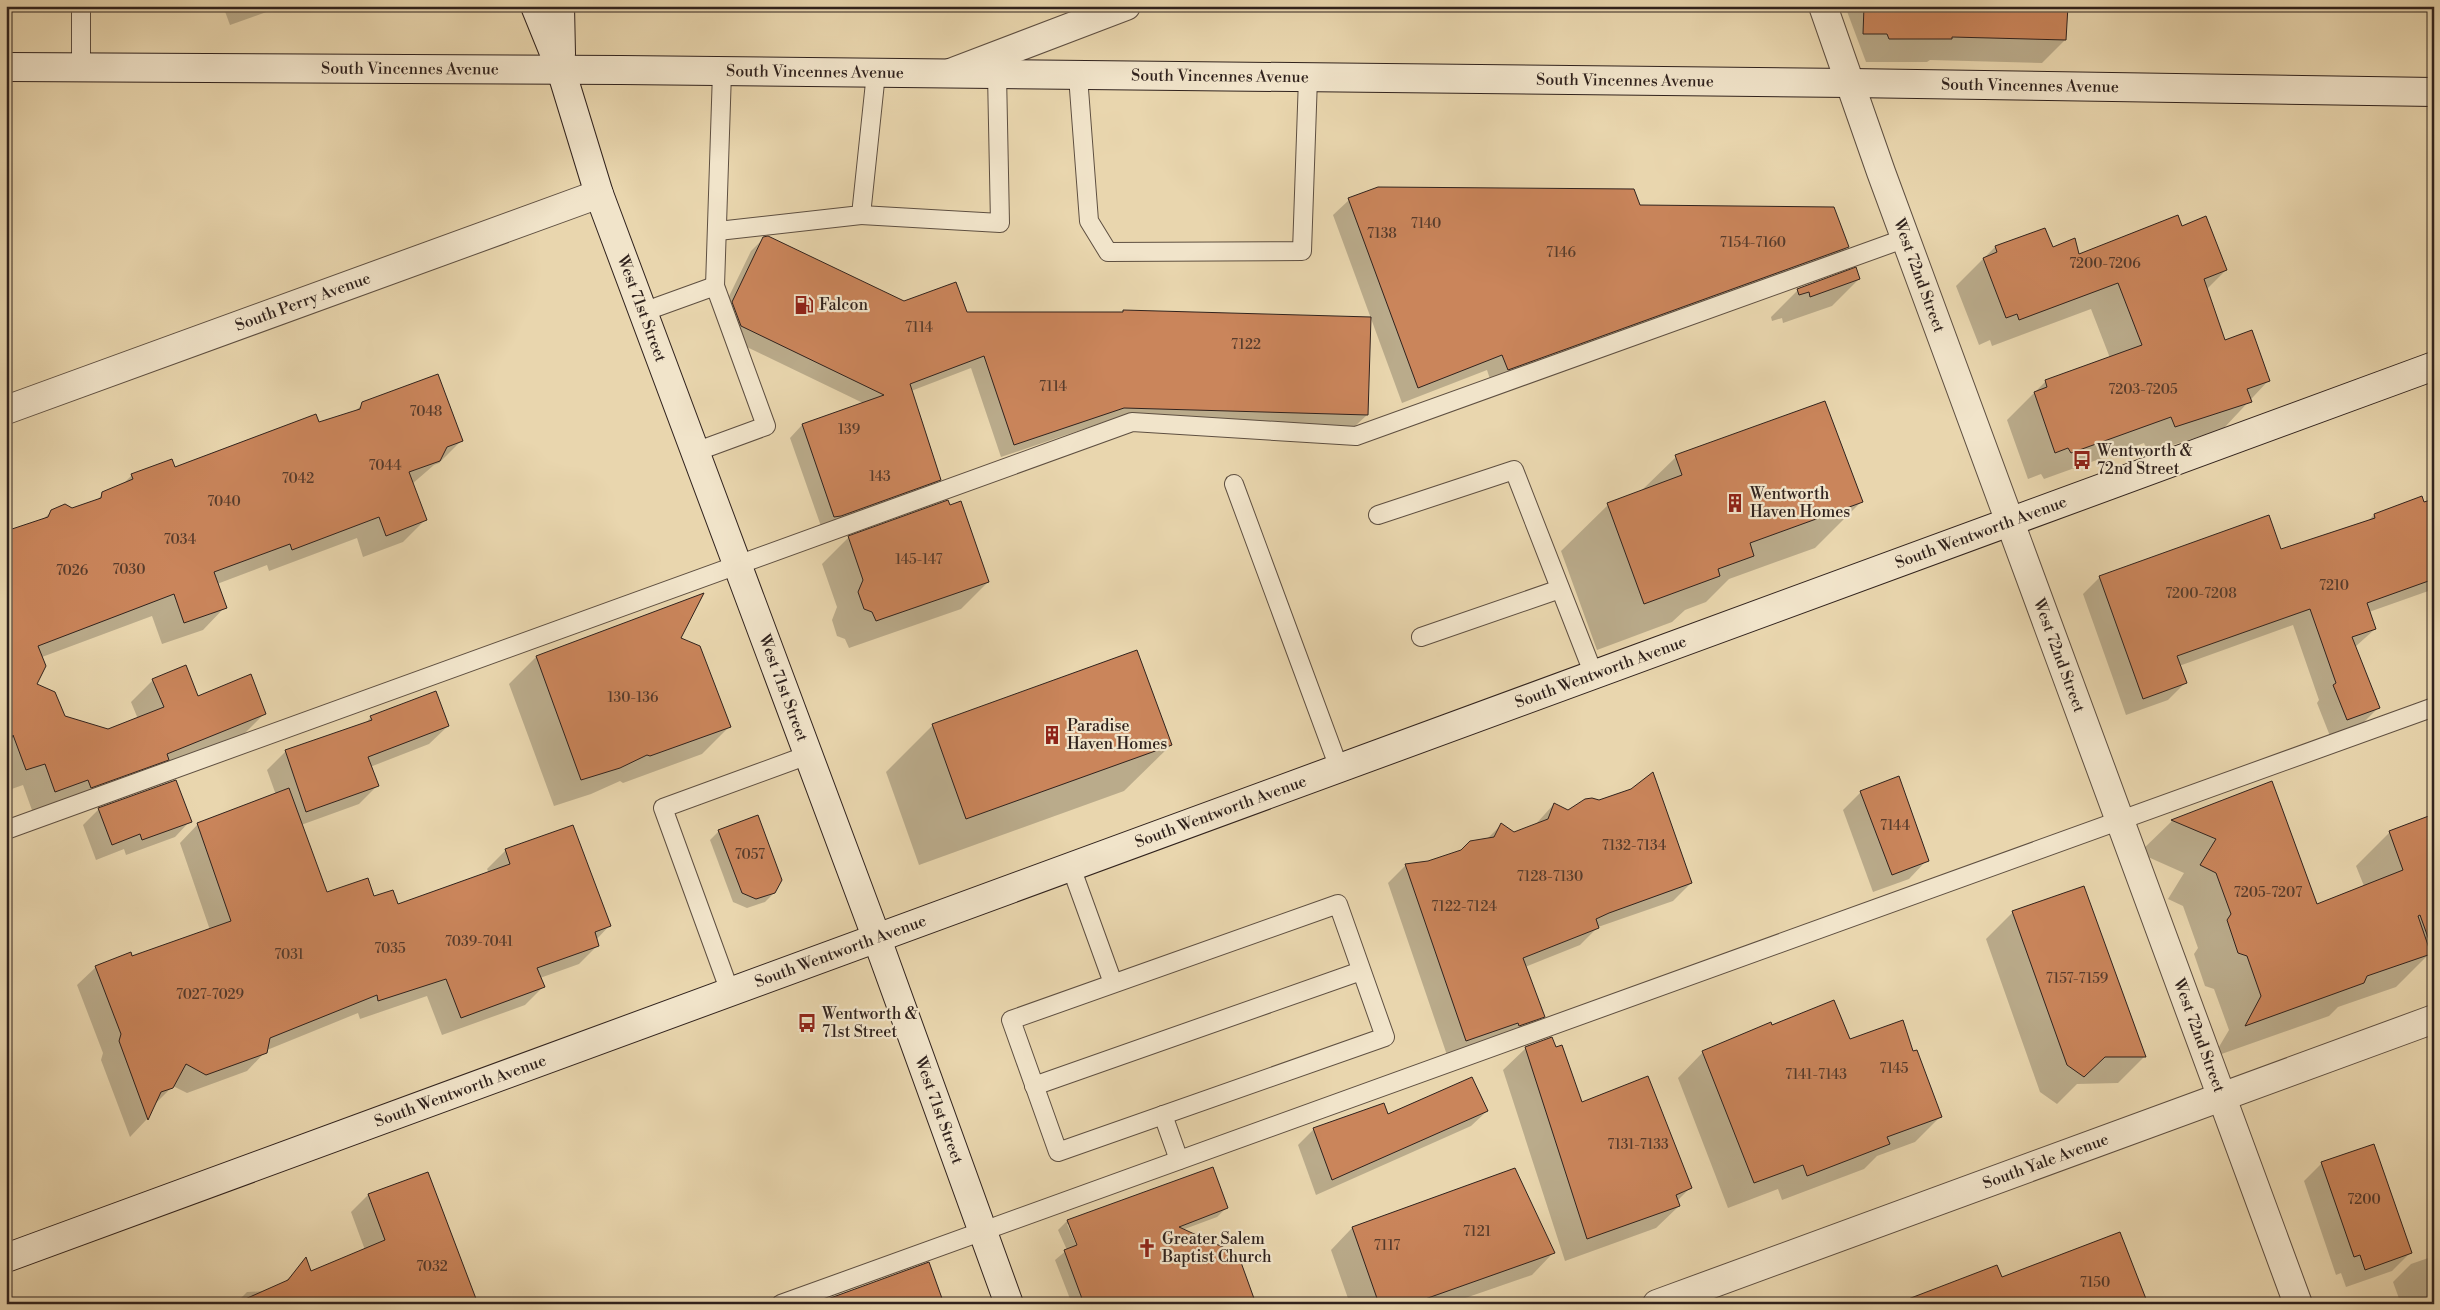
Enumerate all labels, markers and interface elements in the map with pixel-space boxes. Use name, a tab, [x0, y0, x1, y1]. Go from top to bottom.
street label: South Vincennes Avenue	[321, 59, 499, 79]
street label: South Vincennes Avenue	[726, 61, 904, 83]
street label: South Vincennes Avenue	[1131, 65, 1309, 87]
street label: South Vincennes Avenue	[1536, 70, 1714, 92]
street label: South Vincennes Avenue	[1941, 74, 2119, 97]
house number: 7140	[1411, 215, 1441, 233]
street label: West 72nd Street	[1889, 215, 1949, 336]
house number: 7138	[1367, 225, 1397, 243]
house number: 7154-7160	[1720, 234, 1786, 252]
house number: 7146	[1546, 244, 1576, 262]
street label: West 71st Street	[612, 251, 671, 365]
house number: 7200-7206	[2069, 255, 2141, 273]
street label: South Perry Avenue	[232, 268, 373, 336]
fuel station icon: Falcon	[793, 294, 815, 316]
place label: Falcon	[819, 295, 868, 315]
house number: 7114	[905, 319, 933, 337]
house number: 7122	[1231, 336, 1261, 354]
house number: 7114	[1039, 378, 1067, 396]
house number: 7203-7205	[2108, 381, 2178, 399]
house number: 7048	[410, 403, 442, 421]
house number: 139	[838, 421, 860, 439]
place label: Wentworth & 72nd Street	[2096, 441, 2193, 479]
bus stop icon: Wentworth & 72nd Street	[2071, 449, 2093, 471]
house number: 7044	[369, 457, 401, 475]
house number: 143	[869, 468, 891, 486]
house number: 7042	[282, 470, 314, 488]
place label: Wentworth Haven Homes	[1749, 484, 1850, 522]
building icon: Wentworth Haven Homes	[1724, 492, 1746, 514]
street label: South Wentworth Avenue	[1892, 492, 2070, 573]
house number: 7040	[207, 493, 241, 511]
house number: 7034	[164, 531, 196, 549]
house number: 145-147	[895, 551, 943, 569]
house number: 7030	[112, 561, 146, 579]
house number: 7026	[56, 562, 89, 580]
house number: 7210	[2319, 577, 2349, 595]
house number: 7200-7208	[2165, 585, 2237, 603]
street label: West 72nd Street	[2029, 595, 2089, 716]
street label: West 71st Street	[754, 631, 813, 745]
street label: South Wentworth Avenue	[1512, 631, 1689, 713]
house number: 130-136	[608, 689, 659, 707]
place label: Paradise Haven Homes	[1067, 716, 1167, 754]
building icon: Paradise Haven Homes	[1041, 724, 1063, 746]
street label: South Wentworth Avenue	[1132, 771, 1309, 852]
house number: 7144	[1880, 817, 1910, 835]
house number: 7132-7134	[1602, 837, 1666, 855]
house number: 7057	[735, 846, 765, 864]
house number: 7128-7130	[1517, 868, 1583, 886]
house number: 7205-7207	[2234, 884, 2302, 902]
house number: 7122-7124	[1431, 898, 1497, 916]
street label: South Wentworth Avenue	[752, 911, 929, 992]
house number: 7039-7041	[445, 933, 513, 951]
house number: 7035	[374, 940, 406, 958]
house number: 7031	[274, 946, 304, 964]
house number: 7157-7159	[2046, 970, 2108, 988]
street label: West 72nd Street	[2169, 975, 2229, 1096]
house number: 7027-7029	[176, 986, 244, 1004]
place label: Wentworth & 71st Street	[821, 1004, 918, 1042]
bus stop icon: Wentworth & 71st Street	[796, 1012, 818, 1034]
street label: South Wentworth Avenue	[372, 1050, 549, 1132]
street label: West 71st Street	[910, 1053, 968, 1167]
house number: 7145	[1879, 1060, 1909, 1078]
house number: 7141-7143	[1785, 1066, 1847, 1084]
street label: South Yale Avenue	[1980, 1129, 2111, 1194]
house number: 7131-7133	[1607, 1136, 1669, 1154]
house number: 7200	[2347, 1191, 2381, 1209]
house number: 7121	[1463, 1223, 1491, 1241]
place label: Greater Salem Baptist Church	[1161, 1229, 1272, 1267]
church icon: Greater Salem Baptist Church	[1136, 1237, 1158, 1259]
house number: 7117	[1374, 1237, 1400, 1255]
house number: 7032	[416, 1258, 448, 1276]
house number: 7150	[2080, 1274, 2110, 1292]

